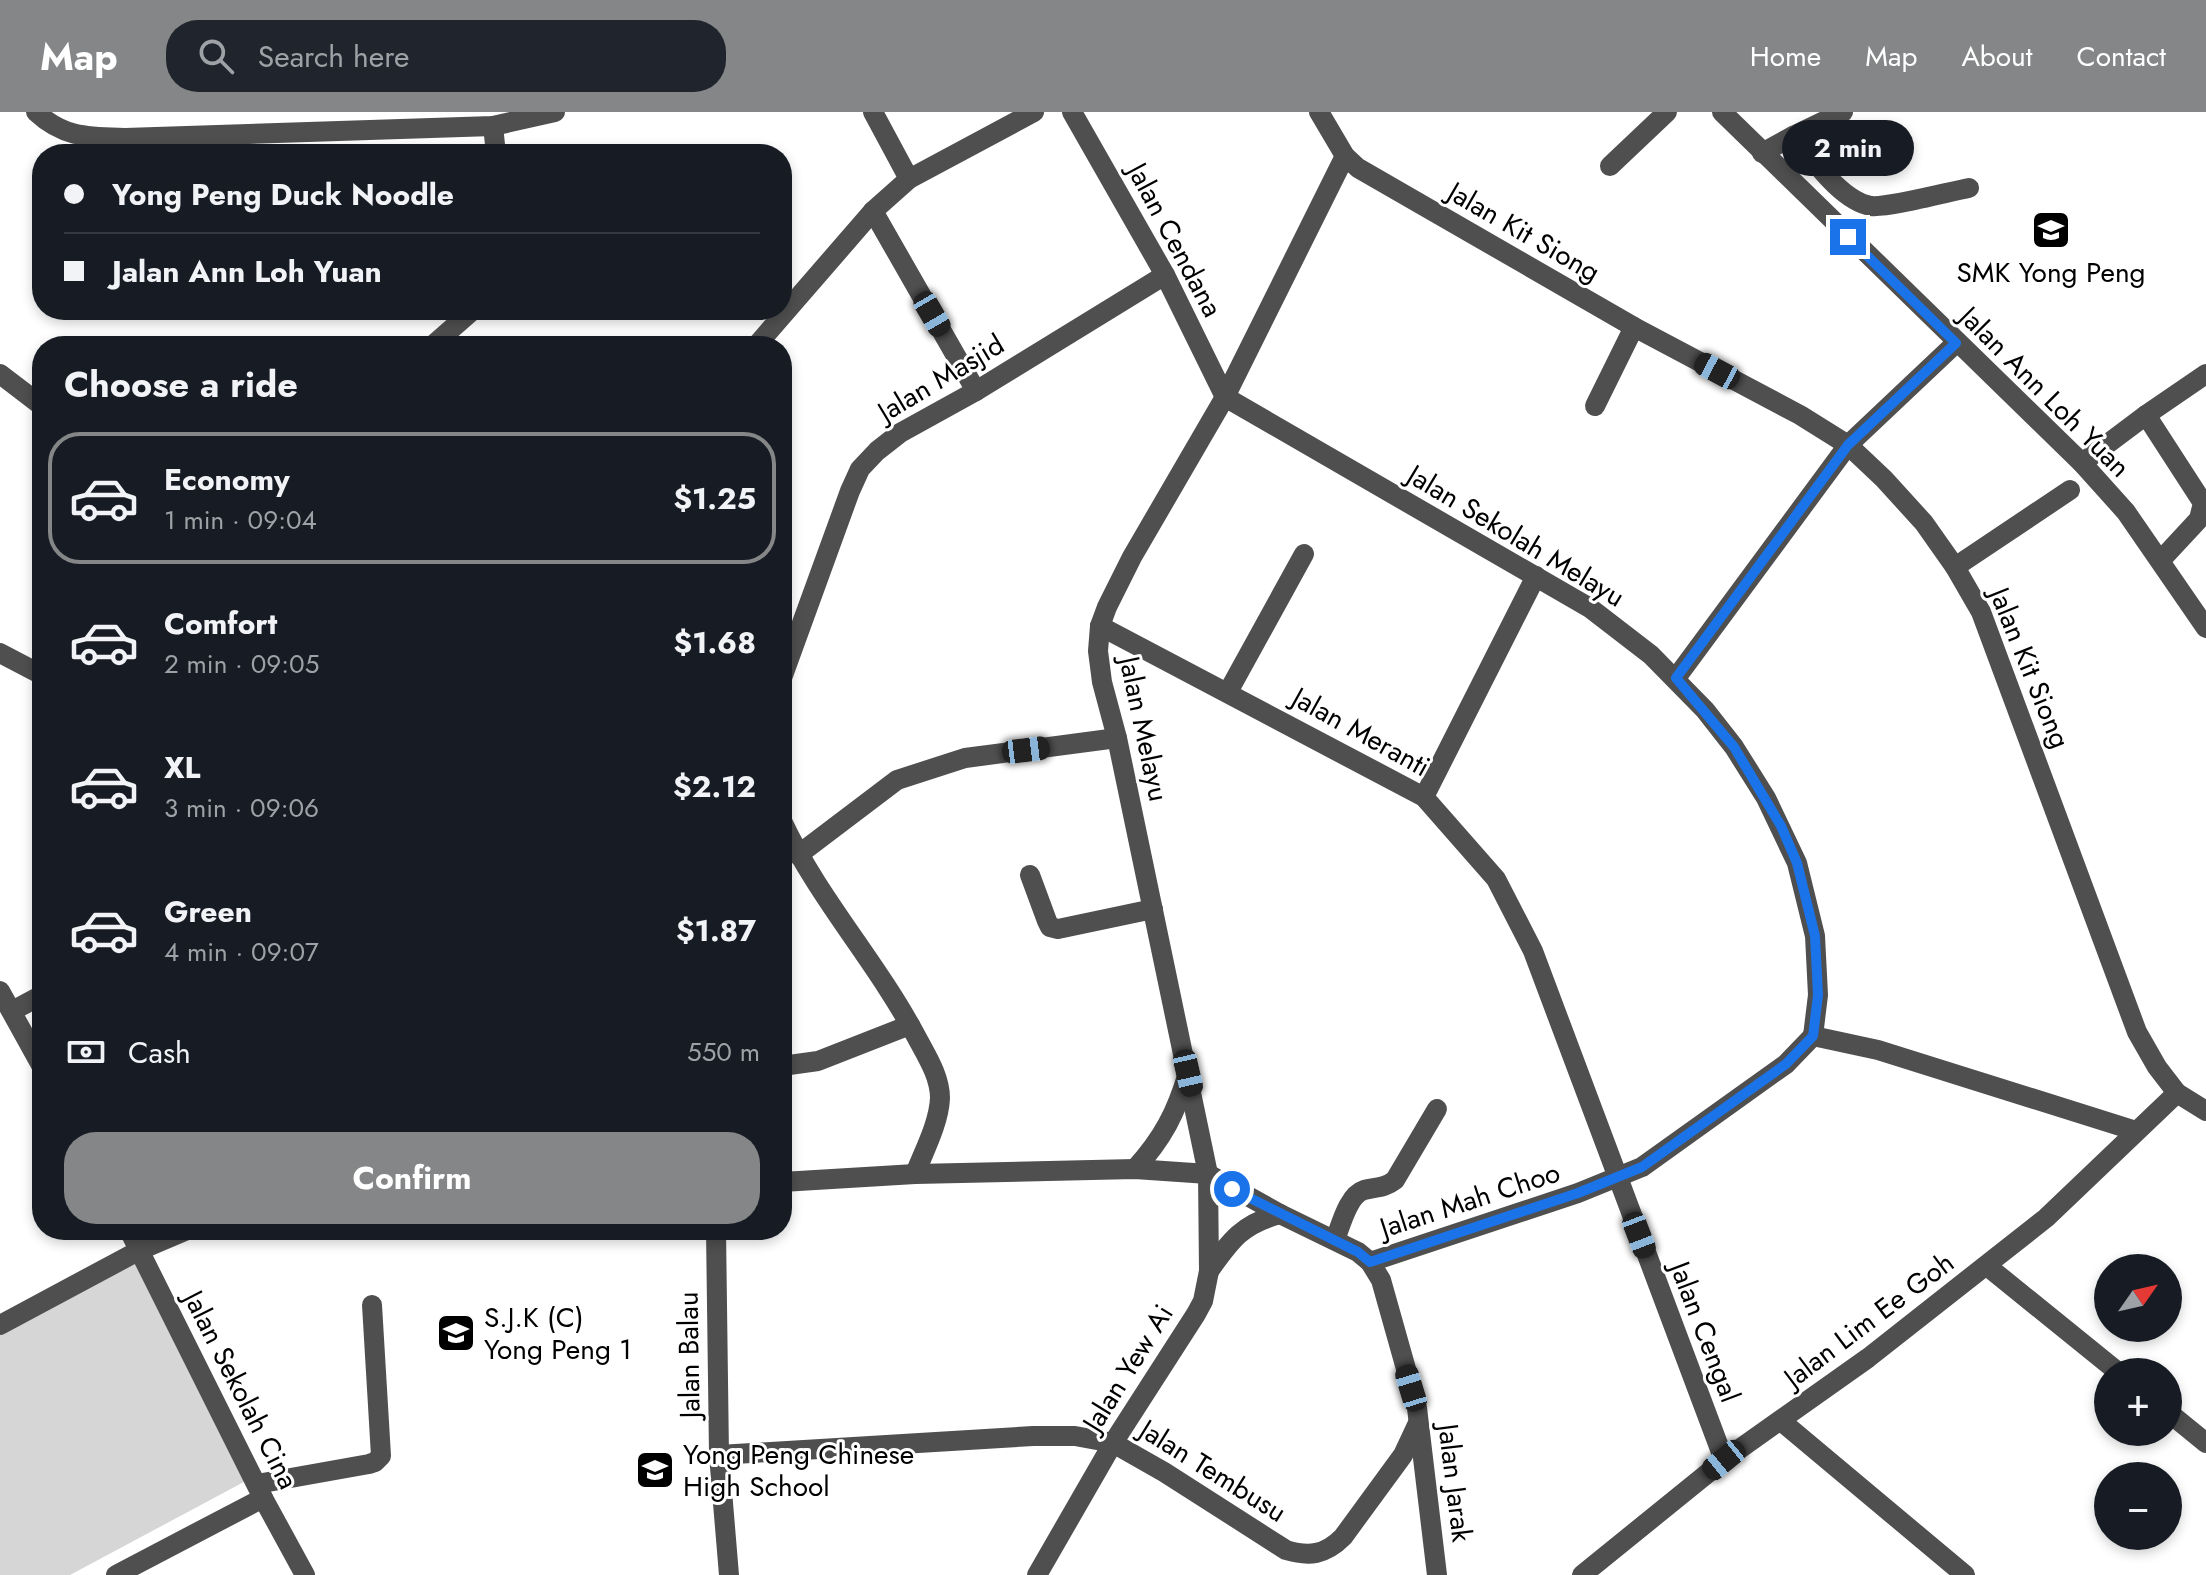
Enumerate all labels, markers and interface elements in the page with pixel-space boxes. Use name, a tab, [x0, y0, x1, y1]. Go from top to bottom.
search box	[166, 20, 726, 92]
text: Map	[40, 29, 118, 84]
icon: search	[194, 34, 238, 78]
text: Search here	[258, 35, 410, 78]
text: Home	[1750, 36, 1821, 77]
text: Map	[1865, 36, 1917, 77]
text: About	[1961, 36, 2033, 77]
text: Contact	[2077, 36, 2166, 77]
callout: 2 min	[1782, 121, 1914, 177]
text: 2 min	[1814, 129, 1882, 167]
street label: Jalan Cendana	[1115, 152, 1233, 324]
street label: Jalan Kit Siong	[1437, 170, 1608, 292]
text: Yong Peng Duck Noodle	[112, 173, 454, 216]
school or university icon: SMK Yong Peng	[2030, 209, 2072, 251]
route end	[1830, 219, 1866, 255]
text: Jalan Ann Loh Yuan	[112, 250, 382, 293]
place label: SMK Yong Peng	[1956, 252, 2146, 293]
car	[910, 287, 954, 341]
street label: Jalan Ann Loh Yuan	[1947, 294, 2140, 487]
street label: Jalan Masjid	[867, 324, 1012, 434]
car	[1690, 349, 1744, 393]
text: Choose a ride	[64, 358, 298, 410]
street label: Jalan Sekolah Melayu	[1396, 453, 1632, 617]
text: Economy	[164, 458, 290, 501]
icon: car	[68, 462, 140, 534]
text: $1.25	[673, 477, 756, 520]
text: 1 min · 09:04	[164, 501, 317, 539]
street label: Jalan Kit Siong	[1978, 578, 2081, 754]
text: Comfort	[164, 602, 277, 645]
icon: car	[68, 606, 140, 678]
text: $1.68	[674, 621, 756, 664]
text: 2 min · 09:05	[164, 645, 319, 683]
street label: Jalan Melayu	[1108, 649, 1179, 805]
street label: Jalan Meranti	[1281, 675, 1437, 787]
car	[1001, 735, 1051, 765]
text: XL	[164, 746, 200, 789]
icon: car	[68, 750, 140, 822]
text: $2.12	[673, 765, 756, 808]
text: 3 min · 09:06	[164, 789, 319, 827]
text: Green	[164, 890, 252, 933]
icon: car	[68, 894, 140, 966]
text: $1.87	[676, 909, 756, 952]
text: 4 min · 09:07	[164, 933, 319, 971]
icon: cash	[64, 1030, 108, 1074]
text: Cash	[128, 1031, 191, 1074]
text: 550 m	[687, 1033, 760, 1071]
car	[1171, 1047, 1205, 1099]
button: Confirm	[64, 1132, 760, 1224]
street label: Jalan Mah Choo	[1371, 1152, 1565, 1250]
route start	[1214, 1171, 1250, 1207]
car	[1619, 1208, 1659, 1262]
street label: Jalan Lim Ee Goh	[1772, 1242, 1962, 1400]
street label: Jalan Cengal	[1658, 1252, 1751, 1408]
north arrow	[2094, 1254, 2182, 1342]
map controls	[2094, 1254, 2182, 1550]
street label: Jalan Sekolah Cina	[171, 1280, 309, 1496]
street label: Jalan Balau	[667, 1291, 711, 1423]
street label: Jalan Yew Ai	[1071, 1296, 1183, 1443]
place label: S.J.K (C) Yong Peng 1	[484, 1297, 632, 1370]
school or university icon: S.J.K (C) Yong Peng 1	[435, 1312, 477, 1354]
button: +	[2094, 1358, 2182, 1446]
car	[1393, 1362, 1429, 1414]
street label: Jalan Tembusu	[1128, 1407, 1294, 1532]
street label: Jalan Jarak	[1427, 1418, 1483, 1545]
place label: Yong Peng Chinese High School	[683, 1434, 914, 1507]
car	[1698, 1436, 1750, 1484]
school or university icon: Yong Peng Chinese High School	[634, 1449, 676, 1491]
button: −	[2094, 1462, 2182, 1550]

